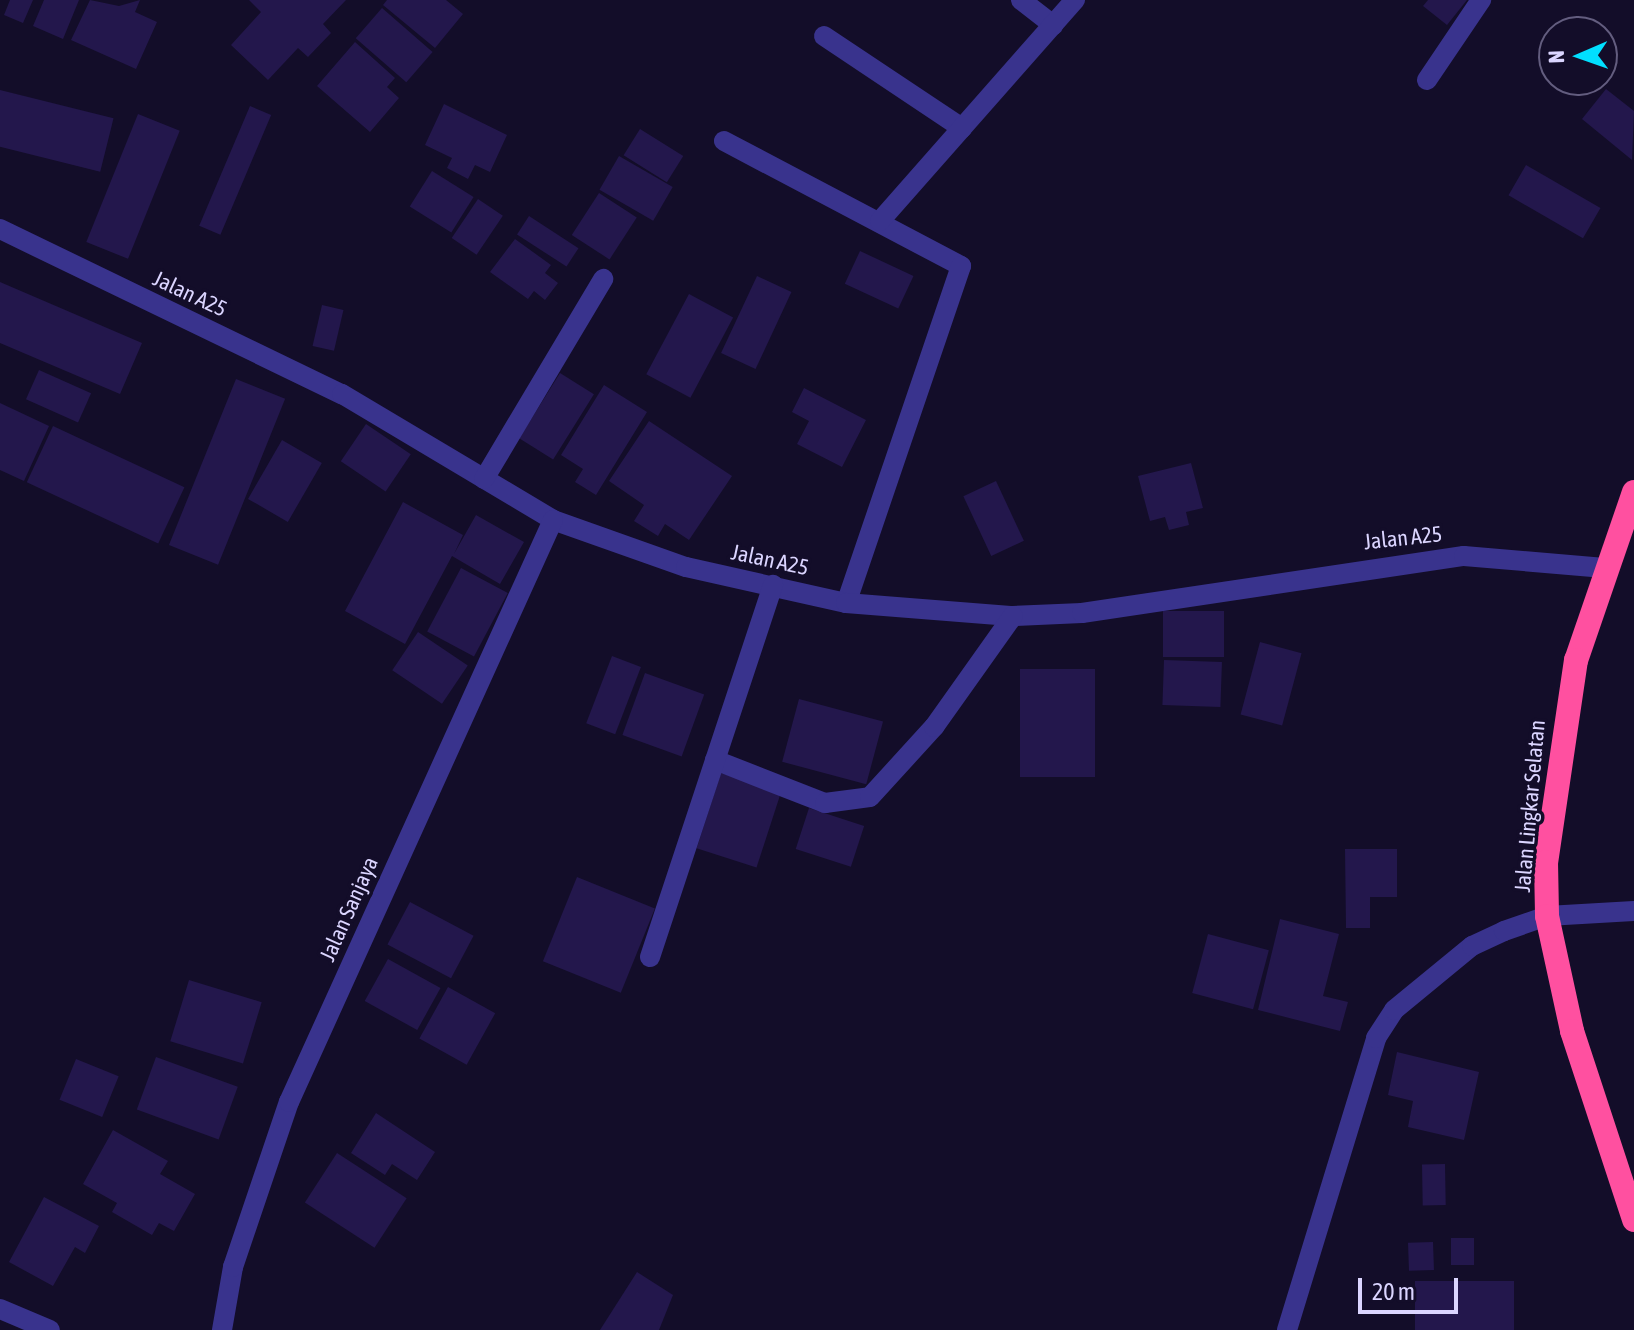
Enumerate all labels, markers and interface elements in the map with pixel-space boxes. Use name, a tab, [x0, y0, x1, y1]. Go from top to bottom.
north arrow	[1538, 16, 1618, 96]
text: N	[1543, 50, 1569, 64]
street label: Jalan A25	[149, 265, 231, 323]
street label: Jalan A25	[1363, 521, 1443, 555]
street label: Jalan A25	[729, 539, 811, 581]
street label: Jalan Lingkar Selatan	[1509, 719, 1551, 893]
street label: Jalan Sanjaya	[314, 853, 384, 965]
scale bar	[1362, 1262, 1462, 1312]
text: 20 m	[1372, 1278, 1415, 1305]

